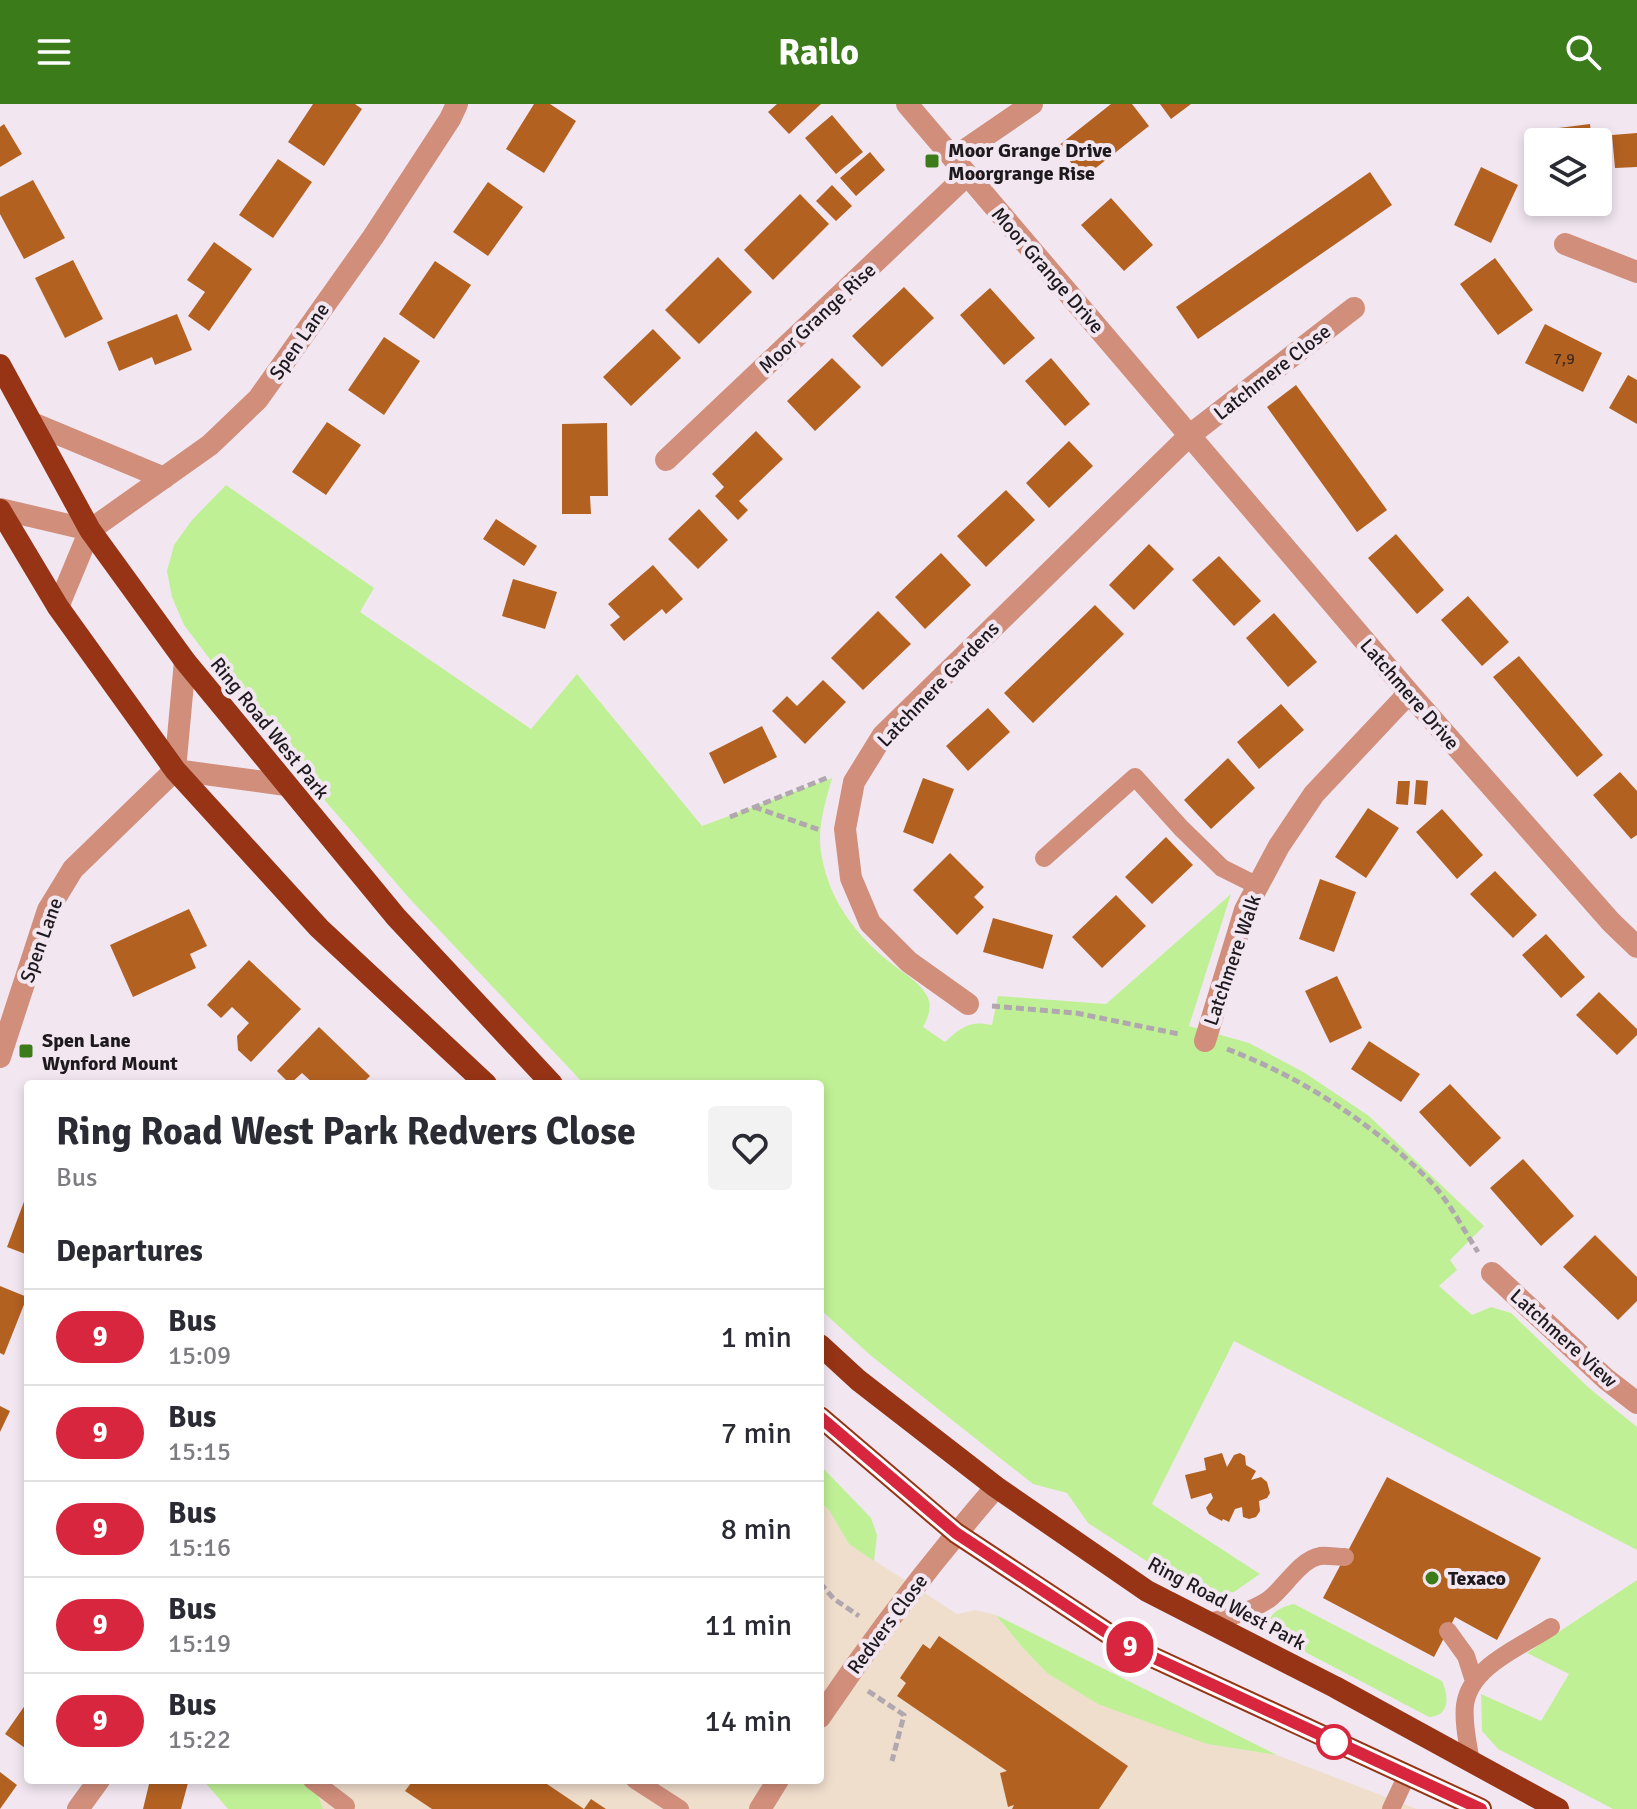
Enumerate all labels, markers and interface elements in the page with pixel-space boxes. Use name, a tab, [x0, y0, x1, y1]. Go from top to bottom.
icon: menu	[32, 30, 76, 74]
text: Railo	[778, 30, 859, 75]
icon: search	[1561, 30, 1605, 74]
map controls	[1524, 128, 1612, 216]
button: layers	[1524, 128, 1612, 216]
place label: Moor Grange Drive Moorgrange Rise	[948, 138, 1112, 186]
marker: Moor Grange Drive Moorgrange Rise	[923, 152, 941, 170]
street label: Moor Grange Drive	[986, 202, 1109, 339]
street label: Moor Grange Rise	[754, 258, 881, 379]
street label: Spen Lane	[264, 298, 335, 385]
street label: Latchmere Close	[1209, 319, 1336, 426]
house number: 7,9	[1553, 349, 1575, 369]
street label: Latchmere Gardens	[872, 616, 1005, 752]
street label: Latchmere Drive	[1354, 634, 1465, 755]
street label: Ring Road West Park	[205, 652, 334, 804]
street label: Latchmere Walk	[1198, 891, 1267, 1029]
street label: Spen Lane	[15, 894, 68, 986]
place label: Spen Lane Wynford Mount	[42, 1028, 178, 1076]
marker: Spen Lane Wynford Mount	[17, 1042, 35, 1060]
button: heart	[708, 1106, 792, 1190]
text: Ring Road West Park Redvers Close	[56, 1108, 636, 1155]
text: Bus	[56, 1162, 97, 1194]
text: Departures	[56, 1233, 203, 1270]
street label: Latchmere View	[1505, 1284, 1623, 1393]
text: Bus	[168, 1303, 216, 1340]
text: 1 min	[721, 1319, 792, 1356]
text: 9	[92, 1320, 108, 1354]
text: 15:09	[168, 1340, 231, 1372]
text: Bus	[168, 1399, 216, 1436]
text: 7 min	[721, 1415, 792, 1452]
text: 9	[92, 1416, 108, 1450]
text: 15:15	[168, 1436, 231, 1468]
text: Bus	[168, 1495, 216, 1532]
text: 8 min	[721, 1511, 792, 1548]
text: 9	[92, 1512, 108, 1546]
text: 15:16	[168, 1532, 231, 1564]
street label: Ring Road West Park	[1143, 1551, 1310, 1656]
place label: Texaco	[1448, 1566, 1506, 1591]
street label: Redvers Close	[842, 1569, 933, 1679]
marker: Texaco	[1423, 1569, 1441, 1587]
text: Bus	[168, 1591, 216, 1628]
text: 11 min	[705, 1607, 792, 1644]
text: 9	[92, 1608, 108, 1642]
line badge: 9	[1104, 1621, 1156, 1673]
text: 15:19	[168, 1628, 231, 1660]
text: 9	[1122, 1630, 1138, 1664]
text: Bus	[168, 1687, 216, 1724]
text: 14 min	[705, 1703, 792, 1740]
text: 9	[92, 1704, 108, 1738]
text: 15:22	[168, 1724, 231, 1756]
unlabelled marker	[1317, 1725, 1351, 1759]

